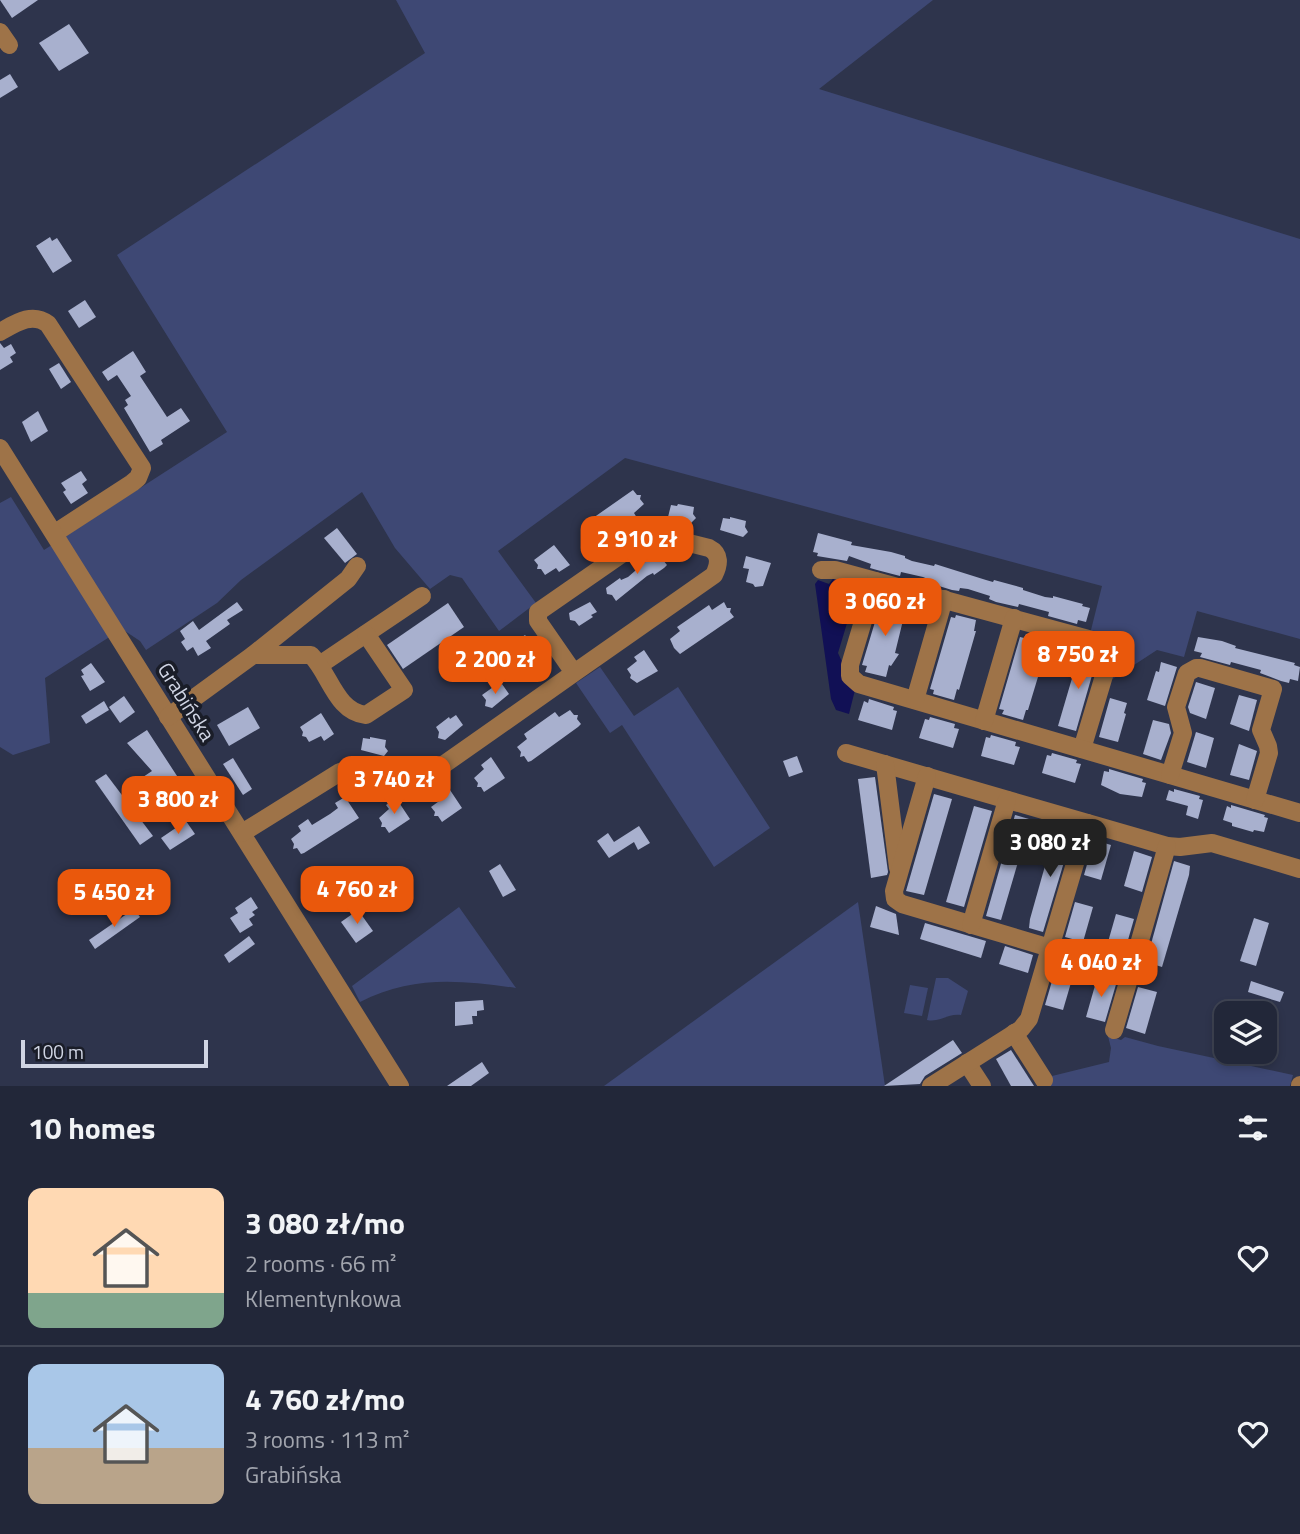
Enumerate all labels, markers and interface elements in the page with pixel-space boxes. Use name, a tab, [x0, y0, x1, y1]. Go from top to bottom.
pin: 2 910 zł	[565, 516, 709, 576]
text: 2 910 zł	[597, 521, 677, 556]
pin: 3 060 zł	[813, 578, 957, 638]
text: 3 060 zł	[845, 583, 925, 618]
pin: 8 750 zł	[1006, 632, 1150, 691]
pin: 2 200 zł	[423, 636, 567, 696]
text: 8 750 zł	[1038, 636, 1118, 671]
text: 2 200 zł	[455, 641, 535, 676]
street label: Grabińska	[150, 656, 224, 748]
pin: 3 740 zł	[322, 756, 466, 816]
text: 3 740 zł	[354, 761, 434, 796]
pin: 3 800 zł	[106, 776, 250, 836]
text: 3 800 zł	[138, 781, 218, 816]
pin: 3 080 zł	[978, 820, 1122, 879]
text: 3 080 zł	[1010, 824, 1090, 859]
pin: 4 760 zł	[285, 866, 429, 926]
pin: 5 450 zł	[42, 870, 186, 929]
text: 4 760 zł	[317, 871, 397, 906]
text: 5 450 zł	[74, 874, 154, 909]
pin: 4 040 zł	[1029, 940, 1173, 999]
text: 4 040 zł	[1061, 944, 1141, 979]
map controls	[1214, 1001, 1277, 1064]
button: layers	[1214, 1001, 1277, 1064]
scale bar	[21, 1037, 208, 1069]
text: 100 m	[32, 1037, 84, 1066]
text: 10 homes	[28, 1105, 155, 1151]
icon: filters	[1234, 1109, 1272, 1147]
text: 3 080 zł/mo	[245, 1200, 405, 1246]
icon: home	[84, 1216, 168, 1300]
icon: heart	[1234, 1239, 1272, 1277]
text: 2 rooms · 66 m²	[245, 1246, 396, 1281]
text: Klementynkowa	[245, 1281, 401, 1316]
text: 4 760 zł/mo	[245, 1376, 405, 1422]
icon: home	[84, 1392, 168, 1476]
icon: heart	[1234, 1415, 1272, 1453]
text: 3 rooms · 113 m²	[245, 1422, 409, 1457]
text: Grabińska	[245, 1457, 341, 1492]

